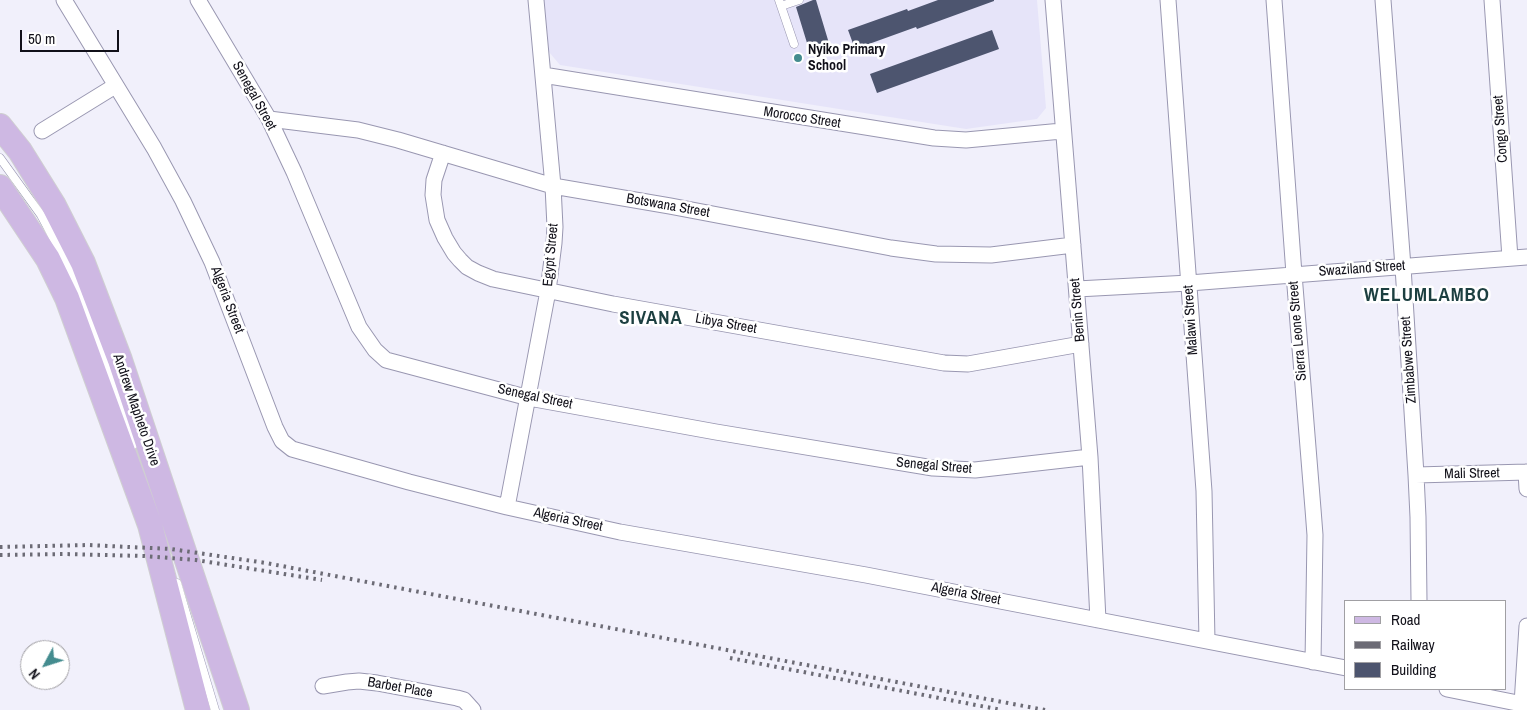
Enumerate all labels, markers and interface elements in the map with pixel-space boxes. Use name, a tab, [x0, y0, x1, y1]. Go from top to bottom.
scale bar	[22, 20, 121, 52]
text: 50 m	[28, 28, 55, 49]
place label: Nyiko Primary School	[808, 42, 885, 74]
marker: Nyiko Primary School	[792, 52, 804, 64]
street label: Senegal Street	[228, 59, 280, 133]
street label: Congo Street	[1490, 95, 1512, 163]
street label: Morocco Street	[762, 104, 842, 132]
street label: Botswana Street	[625, 190, 711, 222]
street label: Egypt Street	[540, 223, 562, 287]
street label: Swaziland Street	[1318, 258, 1406, 280]
street label: Algeria Street	[207, 264, 247, 336]
street label: Benin Street	[1067, 277, 1089, 343]
street label: Sierra Leone Street	[1285, 280, 1311, 382]
street label: Malawi Street	[1180, 284, 1202, 356]
district label: WELUMLAMBO	[1363, 285, 1491, 307]
district label: SIVANA	[618, 308, 684, 330]
street label: Libya Street	[694, 310, 758, 338]
street label: Zimbabwe Street	[1398, 316, 1420, 404]
street label: Andrew Mapheto Drive	[109, 352, 163, 468]
street label: Senegal Street	[496, 381, 574, 413]
street label: Senegal Street	[895, 454, 973, 478]
street label: Mali Street	[1444, 465, 1500, 483]
street label: Algeria Street	[532, 504, 604, 536]
street label: Algeria Street	[930, 579, 1002, 609]
legend	[1344, 600, 1507, 690]
text: Road	[1391, 609, 1420, 630]
text: Railway	[1391, 634, 1435, 655]
north arrow	[20, 640, 70, 690]
text: Building	[1391, 659, 1436, 680]
text: N	[25, 665, 44, 683]
street label: Barbet Place	[366, 674, 434, 702]

